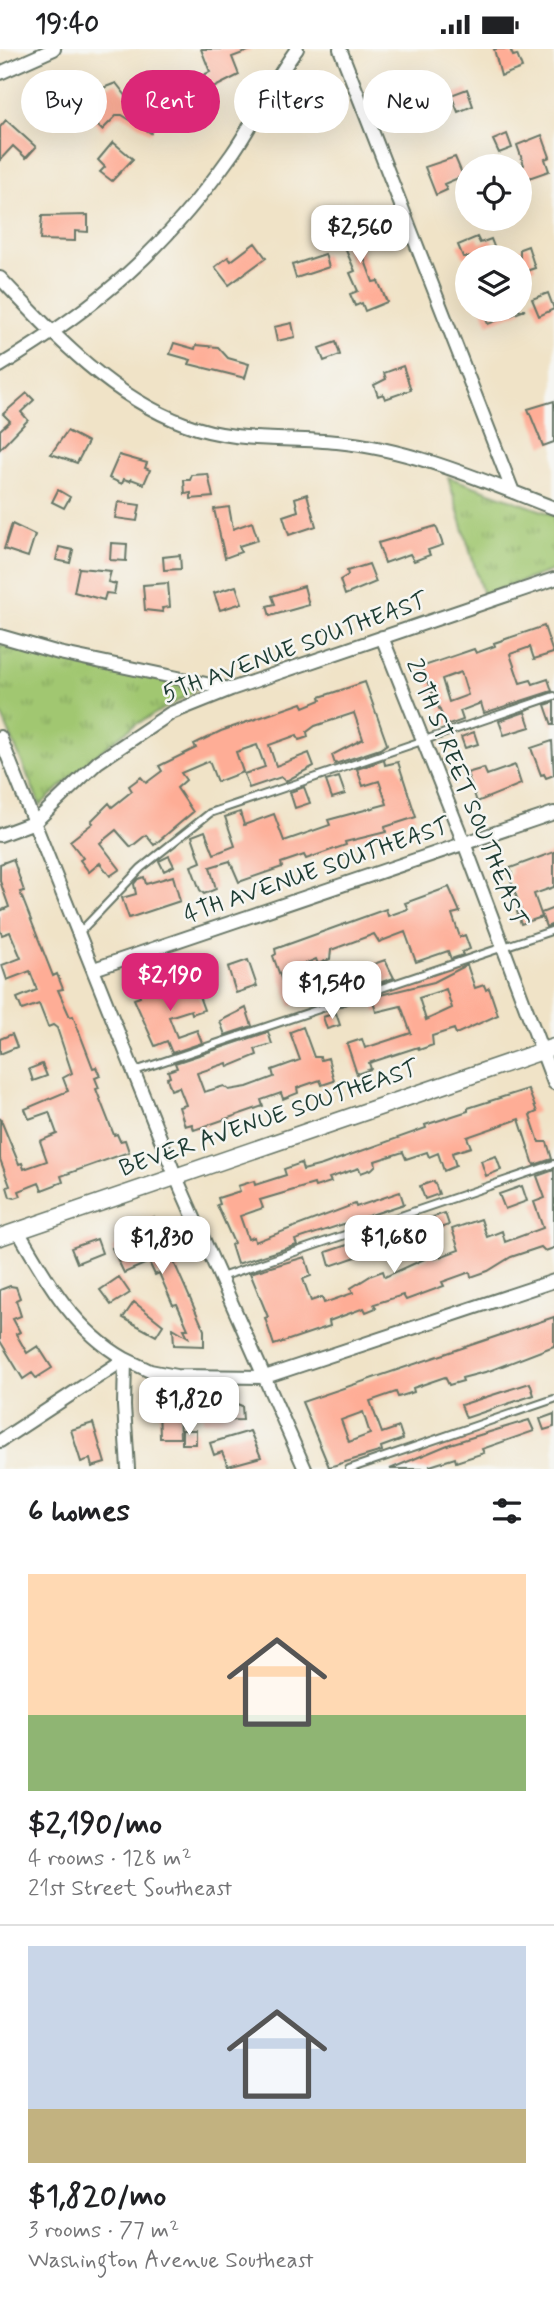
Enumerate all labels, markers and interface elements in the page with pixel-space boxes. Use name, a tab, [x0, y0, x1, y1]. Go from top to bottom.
text: 19:40	[35, 8, 99, 42]
chip: Buy	[21, 70, 107, 133]
chip: Rent	[121, 70, 220, 133]
chip: Filters	[234, 70, 349, 133]
chip: New	[363, 70, 453, 133]
map controls	[455, 154, 532, 322]
button: locate	[455, 154, 532, 231]
pin: $2,560	[303, 205, 417, 265]
text: $2,560	[327, 213, 393, 243]
button: layers	[455, 245, 532, 322]
street label: 5TH AVENUE SOUTHEAST	[158, 585, 432, 710]
street label: 20TH STREET SOUTHEAST	[398, 654, 534, 932]
street label: 4TH AVENUE SOUTHEAST	[180, 811, 455, 931]
pin: $2,190	[113, 953, 227, 1013]
text: $2,190	[138, 961, 202, 991]
pin: $1,540	[275, 961, 389, 1021]
text: $1,540	[298, 969, 366, 999]
street label: BEVER AVENUE SOUTHEAST	[115, 1053, 423, 1185]
pin: $1,680	[337, 1215, 451, 1275]
pin: $1,830	[105, 1217, 219, 1276]
text: $1,680	[361, 1223, 427, 1253]
text: $1,830	[130, 1224, 194, 1254]
pin: $1,820	[132, 1377, 246, 1437]
text: $1,820	[155, 1385, 223, 1415]
text: 6 homes	[28, 1492, 130, 1531]
icon: filters	[488, 1492, 526, 1530]
icon: home	[214, 1619, 340, 1745]
text: $2,190/mo	[28, 1805, 162, 1844]
text: 4 rooms · 128 m²	[28, 1844, 192, 1874]
text: 21st Street Southeast	[28, 1874, 232, 1904]
icon: home	[214, 1991, 340, 2117]
text: $1,820/mo	[28, 2177, 166, 2216]
text: 3 rooms · 77 m²	[28, 2216, 179, 2246]
text: Washington Avenue Southeast	[28, 2246, 314, 2276]

